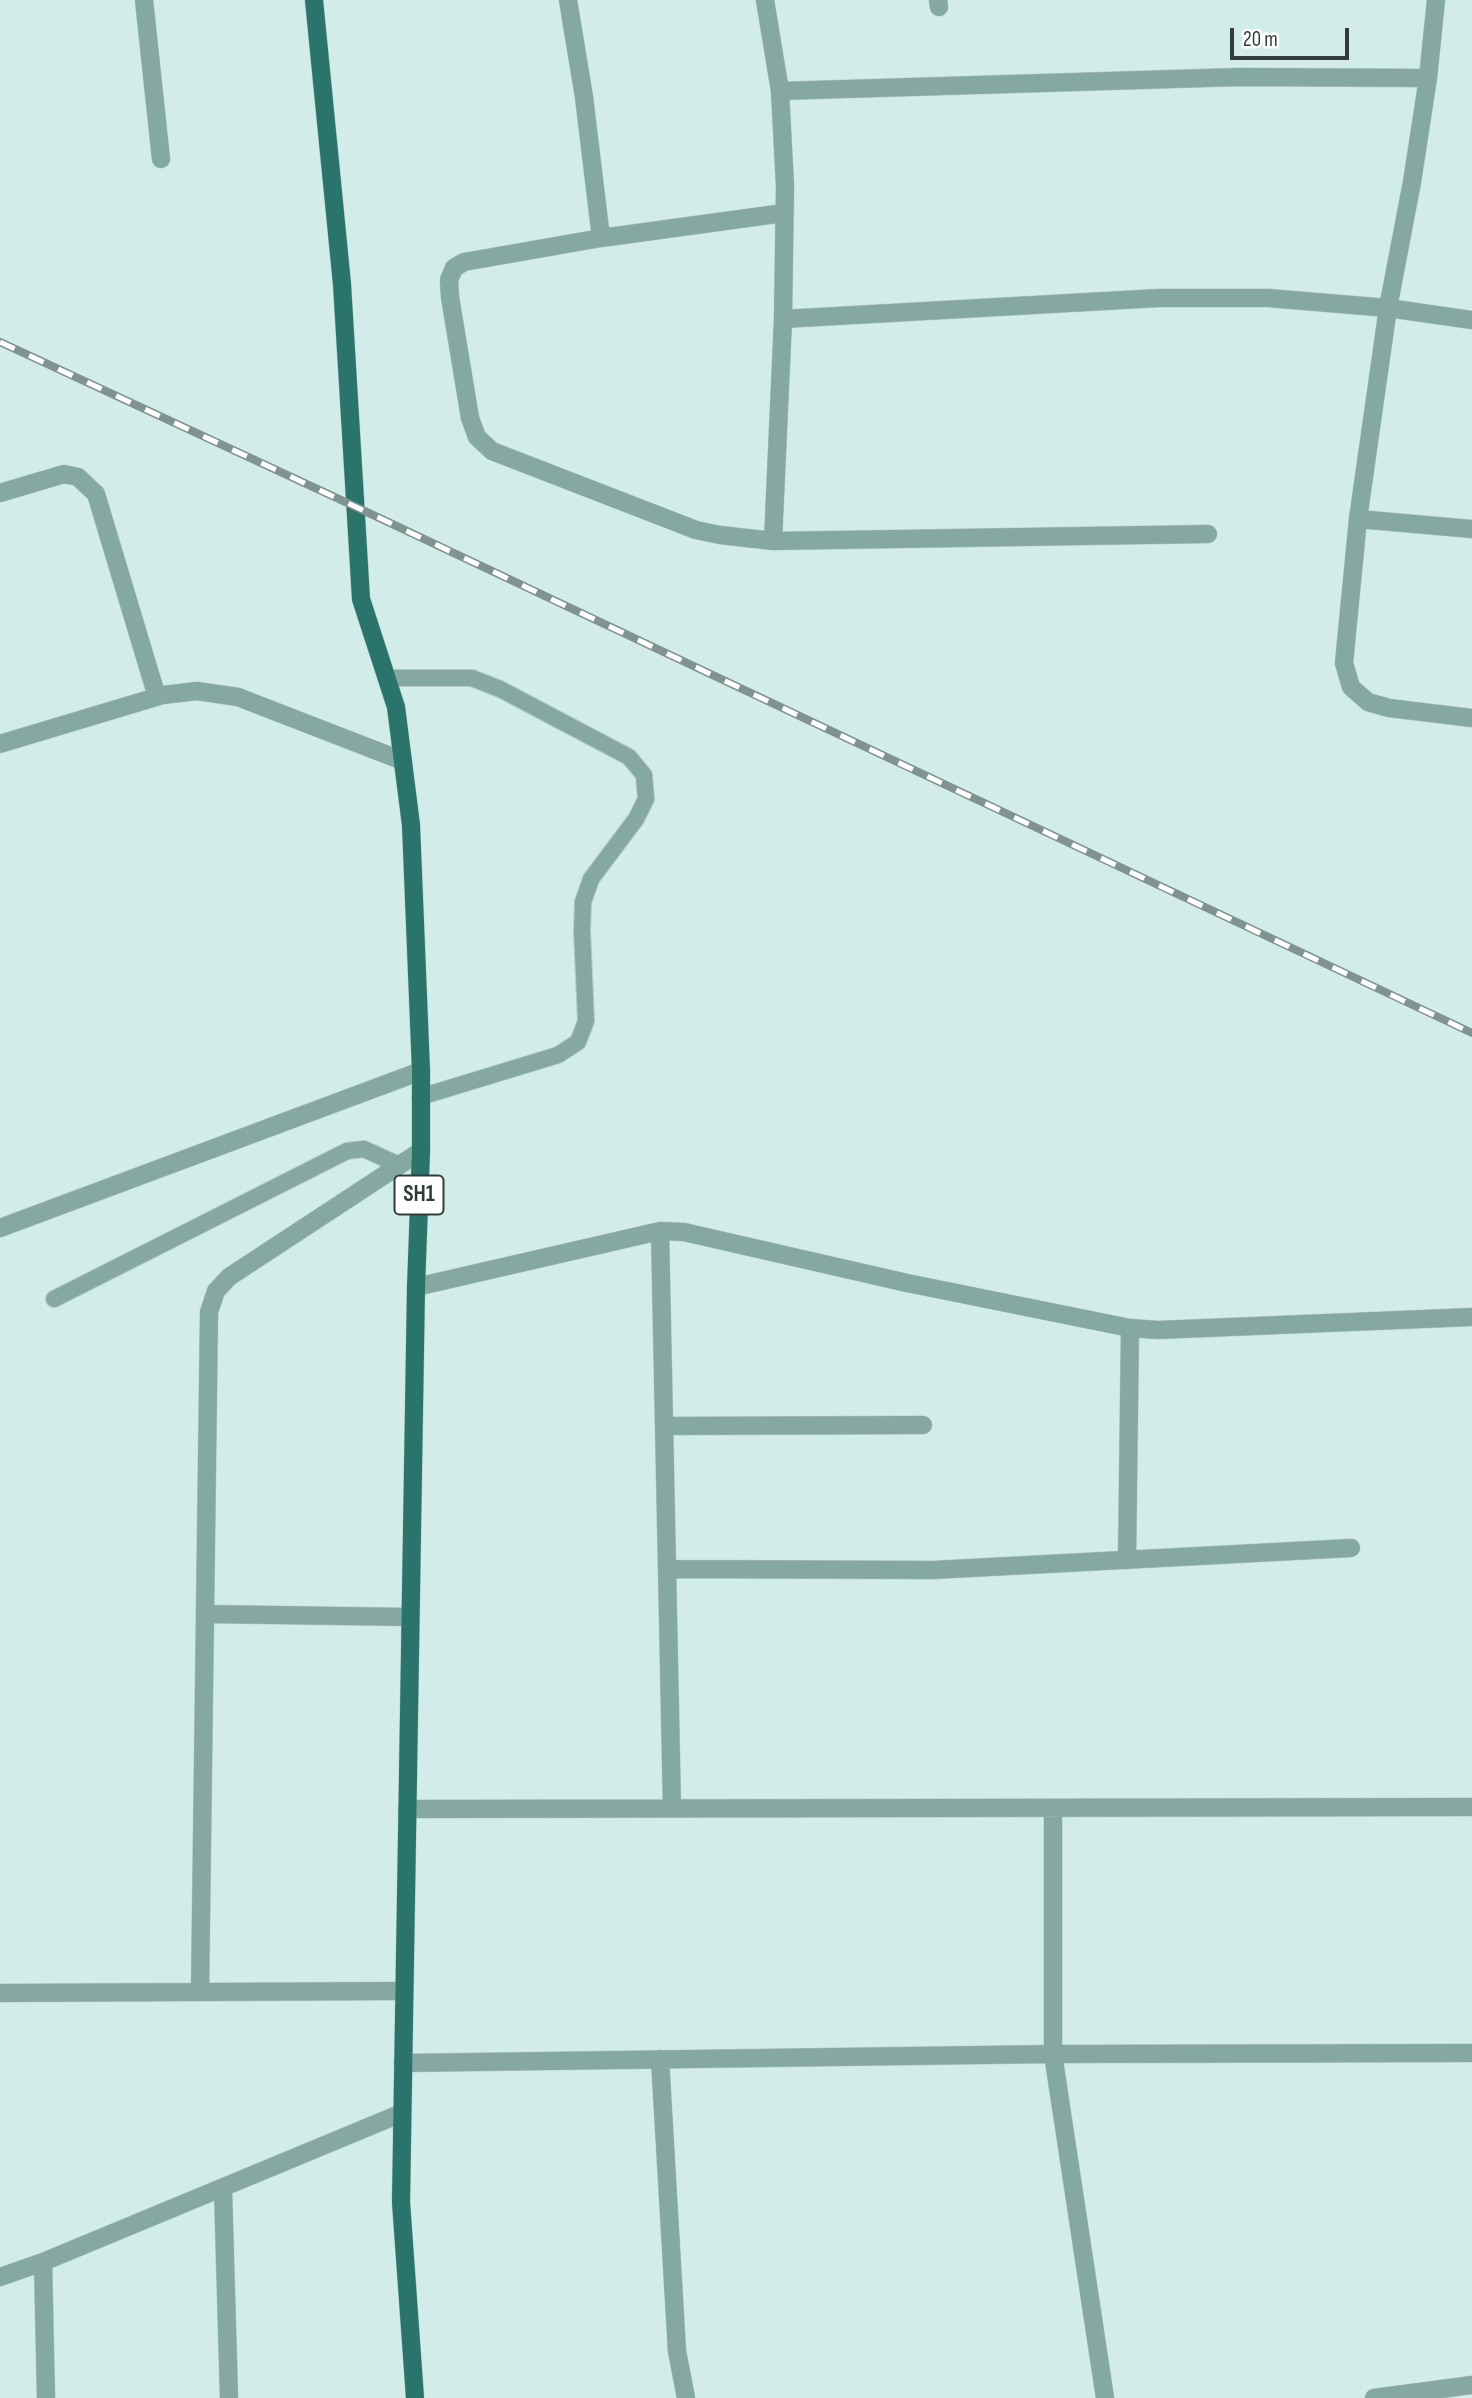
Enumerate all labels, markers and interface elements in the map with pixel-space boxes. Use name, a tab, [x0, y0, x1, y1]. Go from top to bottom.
scale bar	[1234, 14, 1353, 58]
text: 20 m	[1243, 27, 1278, 52]
road number: SH1	[394, 1176, 444, 1214]

